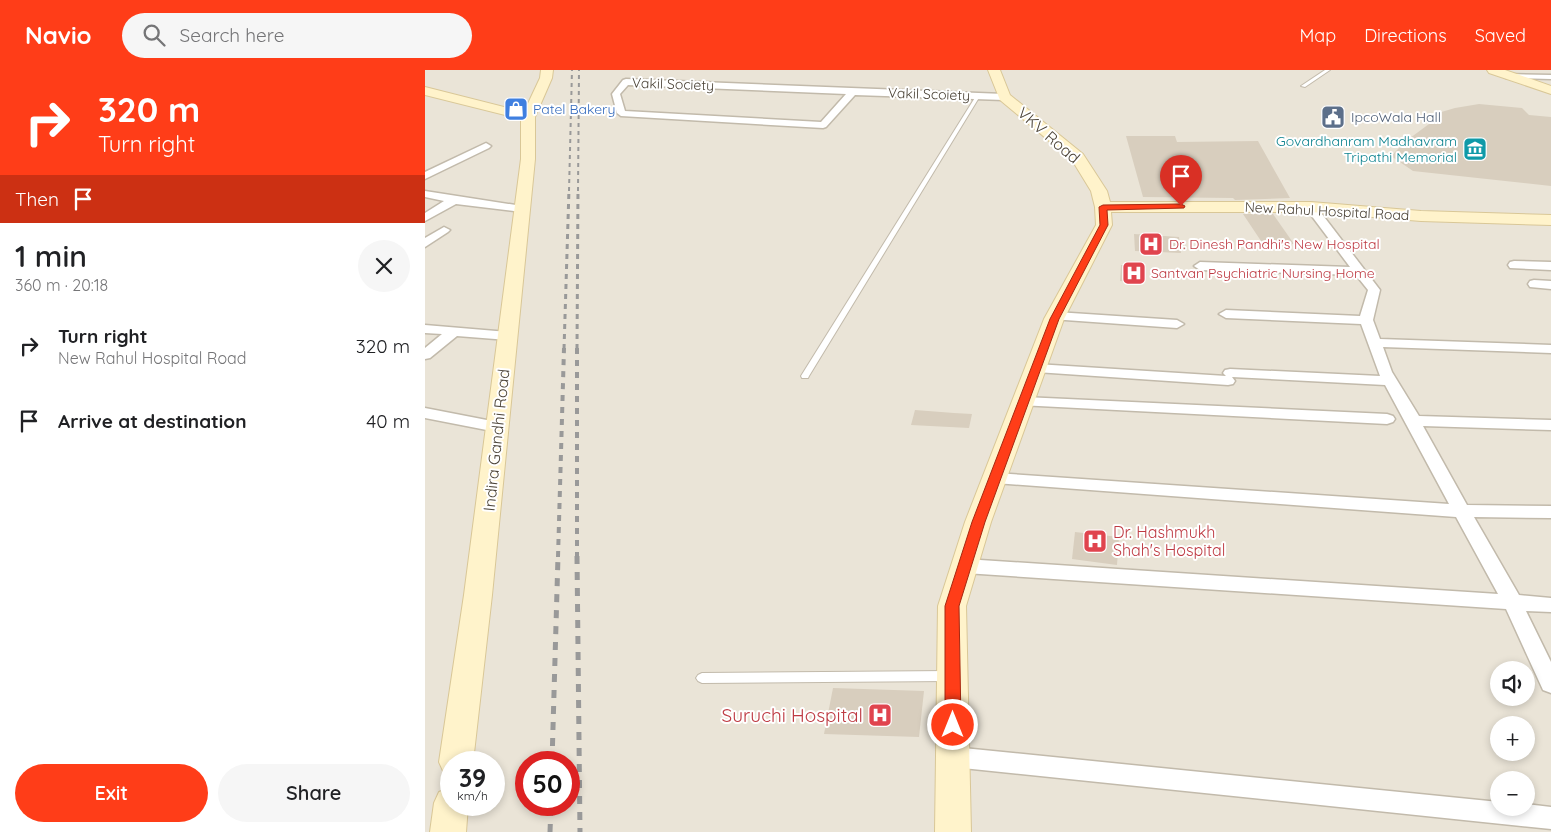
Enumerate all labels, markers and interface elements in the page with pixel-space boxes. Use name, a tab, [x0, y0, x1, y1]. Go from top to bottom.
search box	[122, 13, 472, 58]
text: Navio	[25, 20, 92, 50]
icon: search	[140, 21, 168, 49]
text: Search here	[180, 23, 284, 47]
text: Map	[1299, 24, 1336, 47]
text: Directions	[1364, 24, 1447, 47]
text: Saved	[1475, 24, 1526, 47]
street label: Vakil Society	[632, 74, 714, 94]
street label: Vakil Scoiety	[888, 84, 970, 104]
text: 320 m	[98, 87, 200, 131]
icon: right	[15, 90, 80, 155]
shop icon: Patel Bakery	[503, 96, 529, 122]
place label: Patel Bakery	[533, 100, 615, 118]
street label: VKV Road	[1014, 102, 1084, 168]
public building icon: IpcoWala Hall	[1320, 104, 1346, 130]
place label: IpcoWala Hall	[1351, 108, 1441, 126]
text: Turn right	[98, 130, 195, 158]
place label: Govardhanram Madhavram Tripathi Memorial	[1276, 132, 1457, 166]
museum icon: Govardhanram Madhavram Tripathi Memorial	[1462, 136, 1488, 162]
pin	[1160, 155, 1202, 206]
icon: arrive	[1167, 162, 1195, 190]
icon: arrive	[69, 185, 97, 213]
text: Then	[15, 187, 59, 211]
street label: New Rahul Hospital Road	[1244, 198, 1410, 224]
hospital icon: Dr. Dinesh Pandhi's New Hospital	[1138, 231, 1164, 257]
place label: Dr. Dinesh Pandhi's New Hospital	[1169, 235, 1380, 253]
text: 1 min	[15, 237, 87, 275]
button: close	[358, 240, 410, 292]
hospital icon: Santvan Psychiatric Nursing Home	[1121, 260, 1147, 286]
place label: Santvan Psychiatric Nursing Home	[1151, 264, 1375, 282]
text: 360 m · 20:18	[15, 275, 108, 295]
text: Turn right	[58, 324, 147, 348]
icon: right	[15, 332, 43, 360]
text: 320 m	[356, 334, 410, 358]
text: New Rahul Hospital Road	[58, 348, 246, 368]
street label: Indira Gandhi Road	[479, 368, 513, 512]
icon: arrive	[15, 407, 43, 435]
text: Arrive at destination	[58, 409, 247, 433]
text: 40 m	[366, 409, 410, 433]
place label: Dr. Hashmukh Shah's Hospital	[1113, 522, 1225, 560]
hospital icon: Dr. Hashmukh Shah's Hospital	[1082, 528, 1108, 554]
map controls	[1490, 661, 1535, 816]
button: sound	[1490, 661, 1535, 706]
position arrow	[926, 698, 978, 750]
hospital icon: Suruchi Hospital	[867, 702, 893, 728]
place label: Suruchi Hospital	[722, 703, 863, 727]
button: +	[1490, 716, 1535, 761]
speed limit sign: 50	[515, 751, 580, 816]
text: 39	[459, 762, 486, 793]
button: Exit	[15, 764, 208, 822]
button: Share	[218, 764, 410, 822]
button: −	[1490, 771, 1535, 816]
text: km/h	[457, 788, 488, 803]

